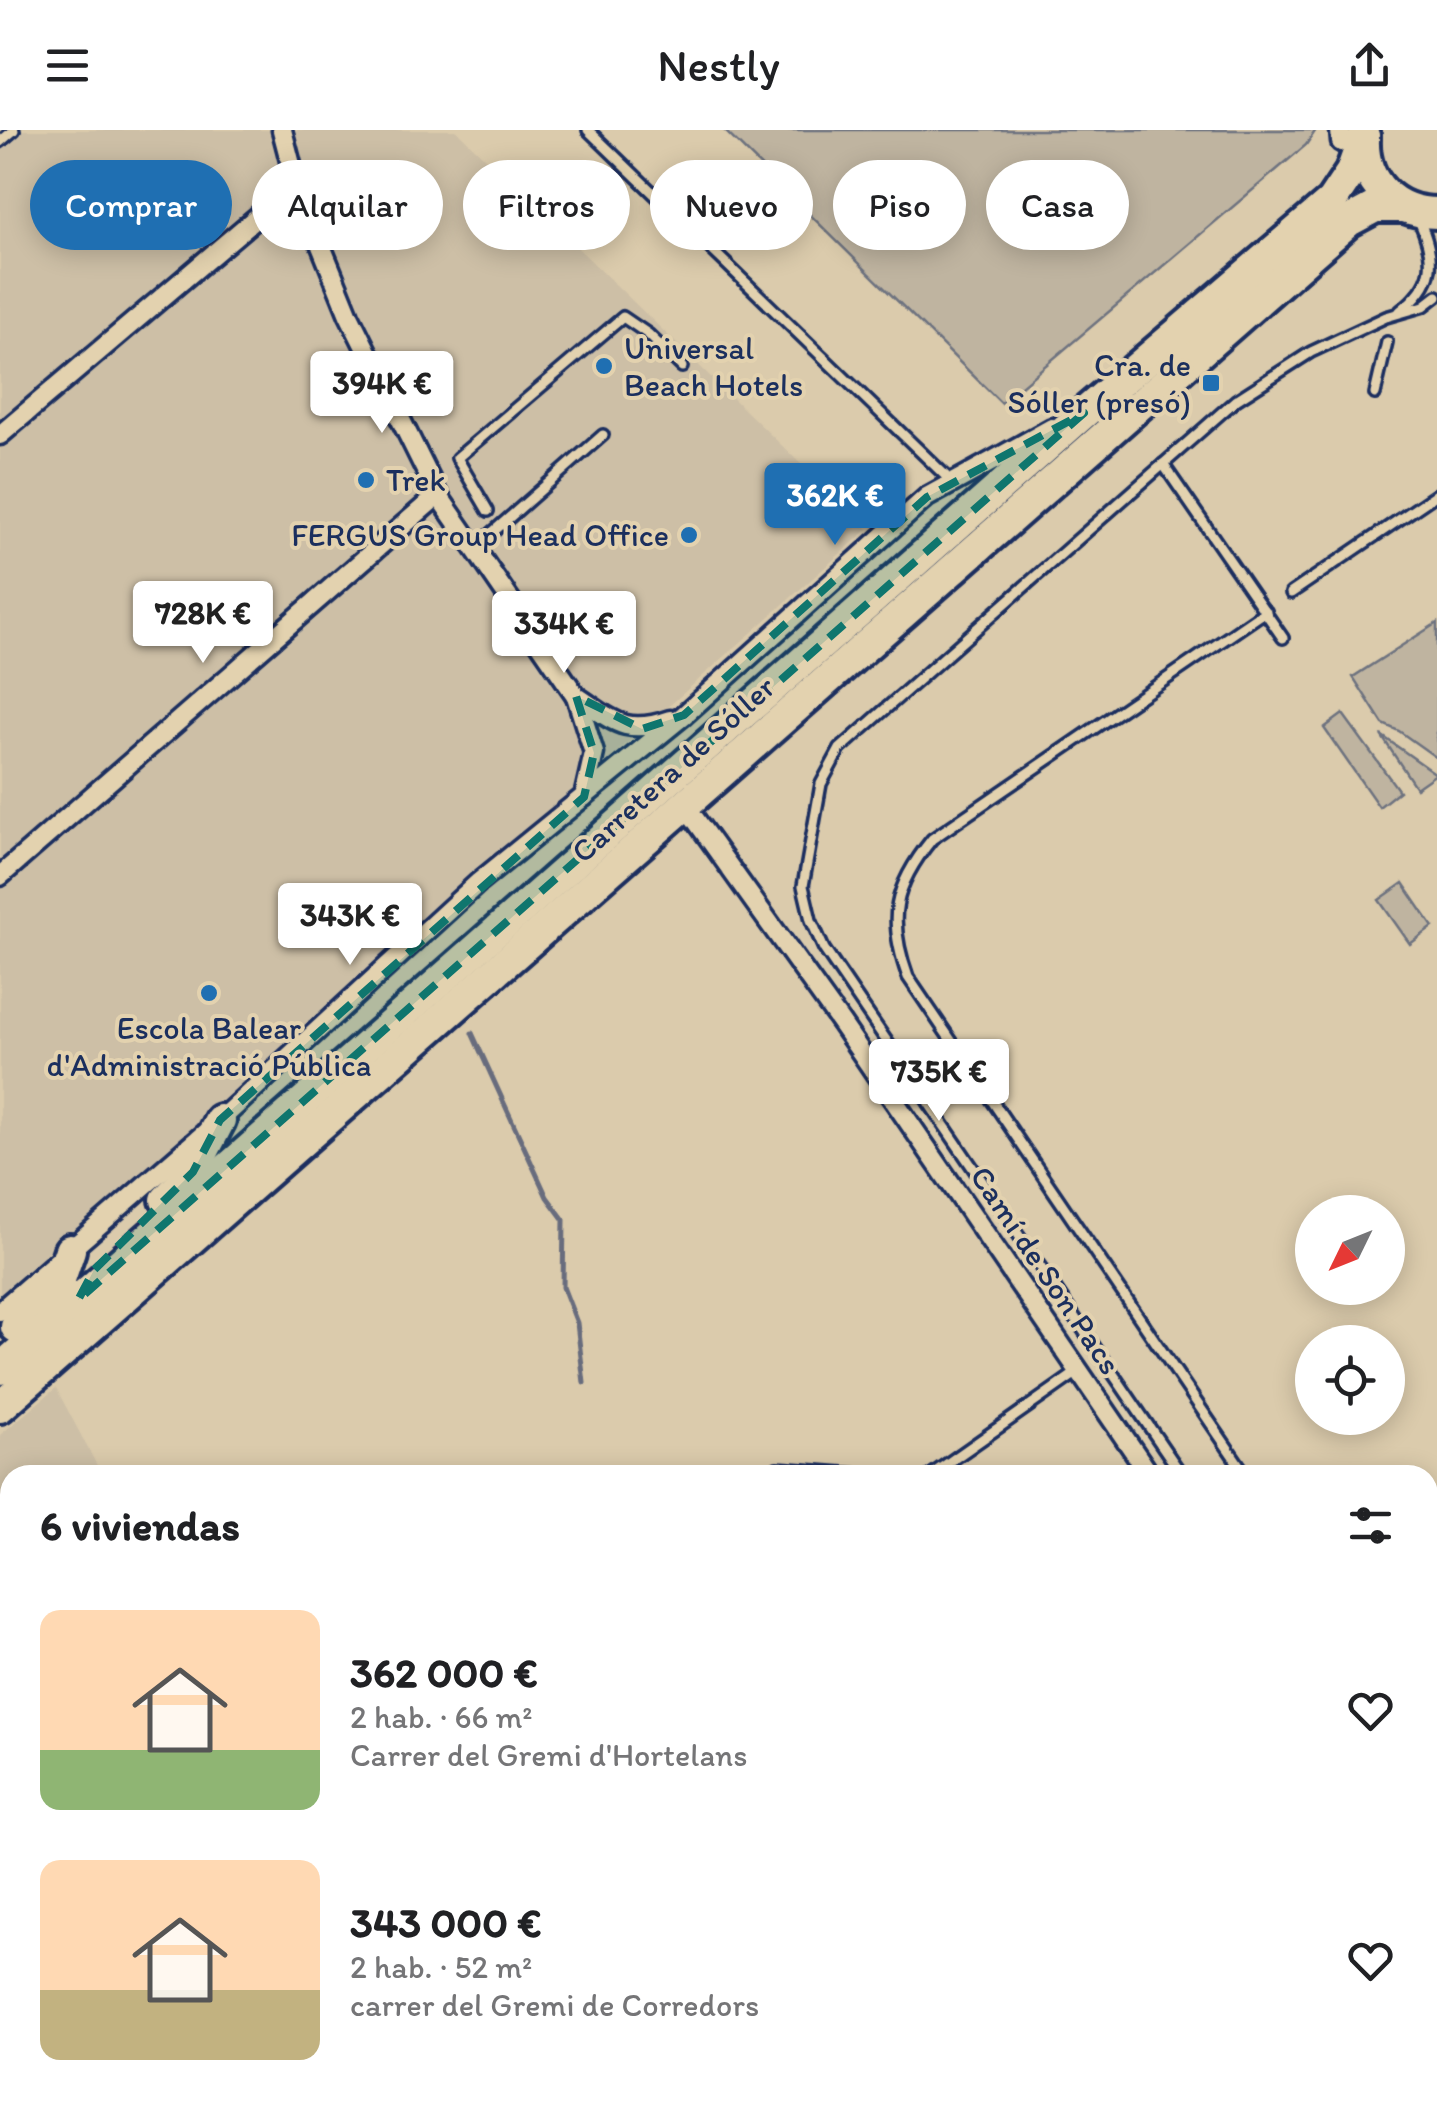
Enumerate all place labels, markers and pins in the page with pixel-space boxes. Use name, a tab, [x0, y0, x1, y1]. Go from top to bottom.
place label: Universal Beach Hotels	[624, 329, 803, 404]
place label: Cra. de Sóller (presó)	[1008, 346, 1191, 421]
pin: 394K €	[301, 351, 463, 436]
marker: Universal Beach Hotels	[593, 355, 615, 377]
marker: Cra. de Sóller (presó)	[1200, 372, 1222, 394]
place label: Trek	[386, 461, 446, 499]
pin: 362K €	[754, 463, 916, 548]
marker: Trek	[355, 469, 377, 491]
place label: FERGUS Group Head Office	[291, 516, 669, 554]
marker: FERGUS Group Head Office	[678, 524, 700, 546]
pin: 728K €	[122, 581, 284, 666]
pin: 334K €	[483, 591, 645, 676]
pin: 343K €	[269, 883, 431, 968]
marker: Escola Balear d'Administració Pública	[198, 982, 220, 1004]
place label: Escola Balear d'Administració Pública	[47, 1009, 372, 1084]
pin: 735K €	[858, 1039, 1020, 1124]

